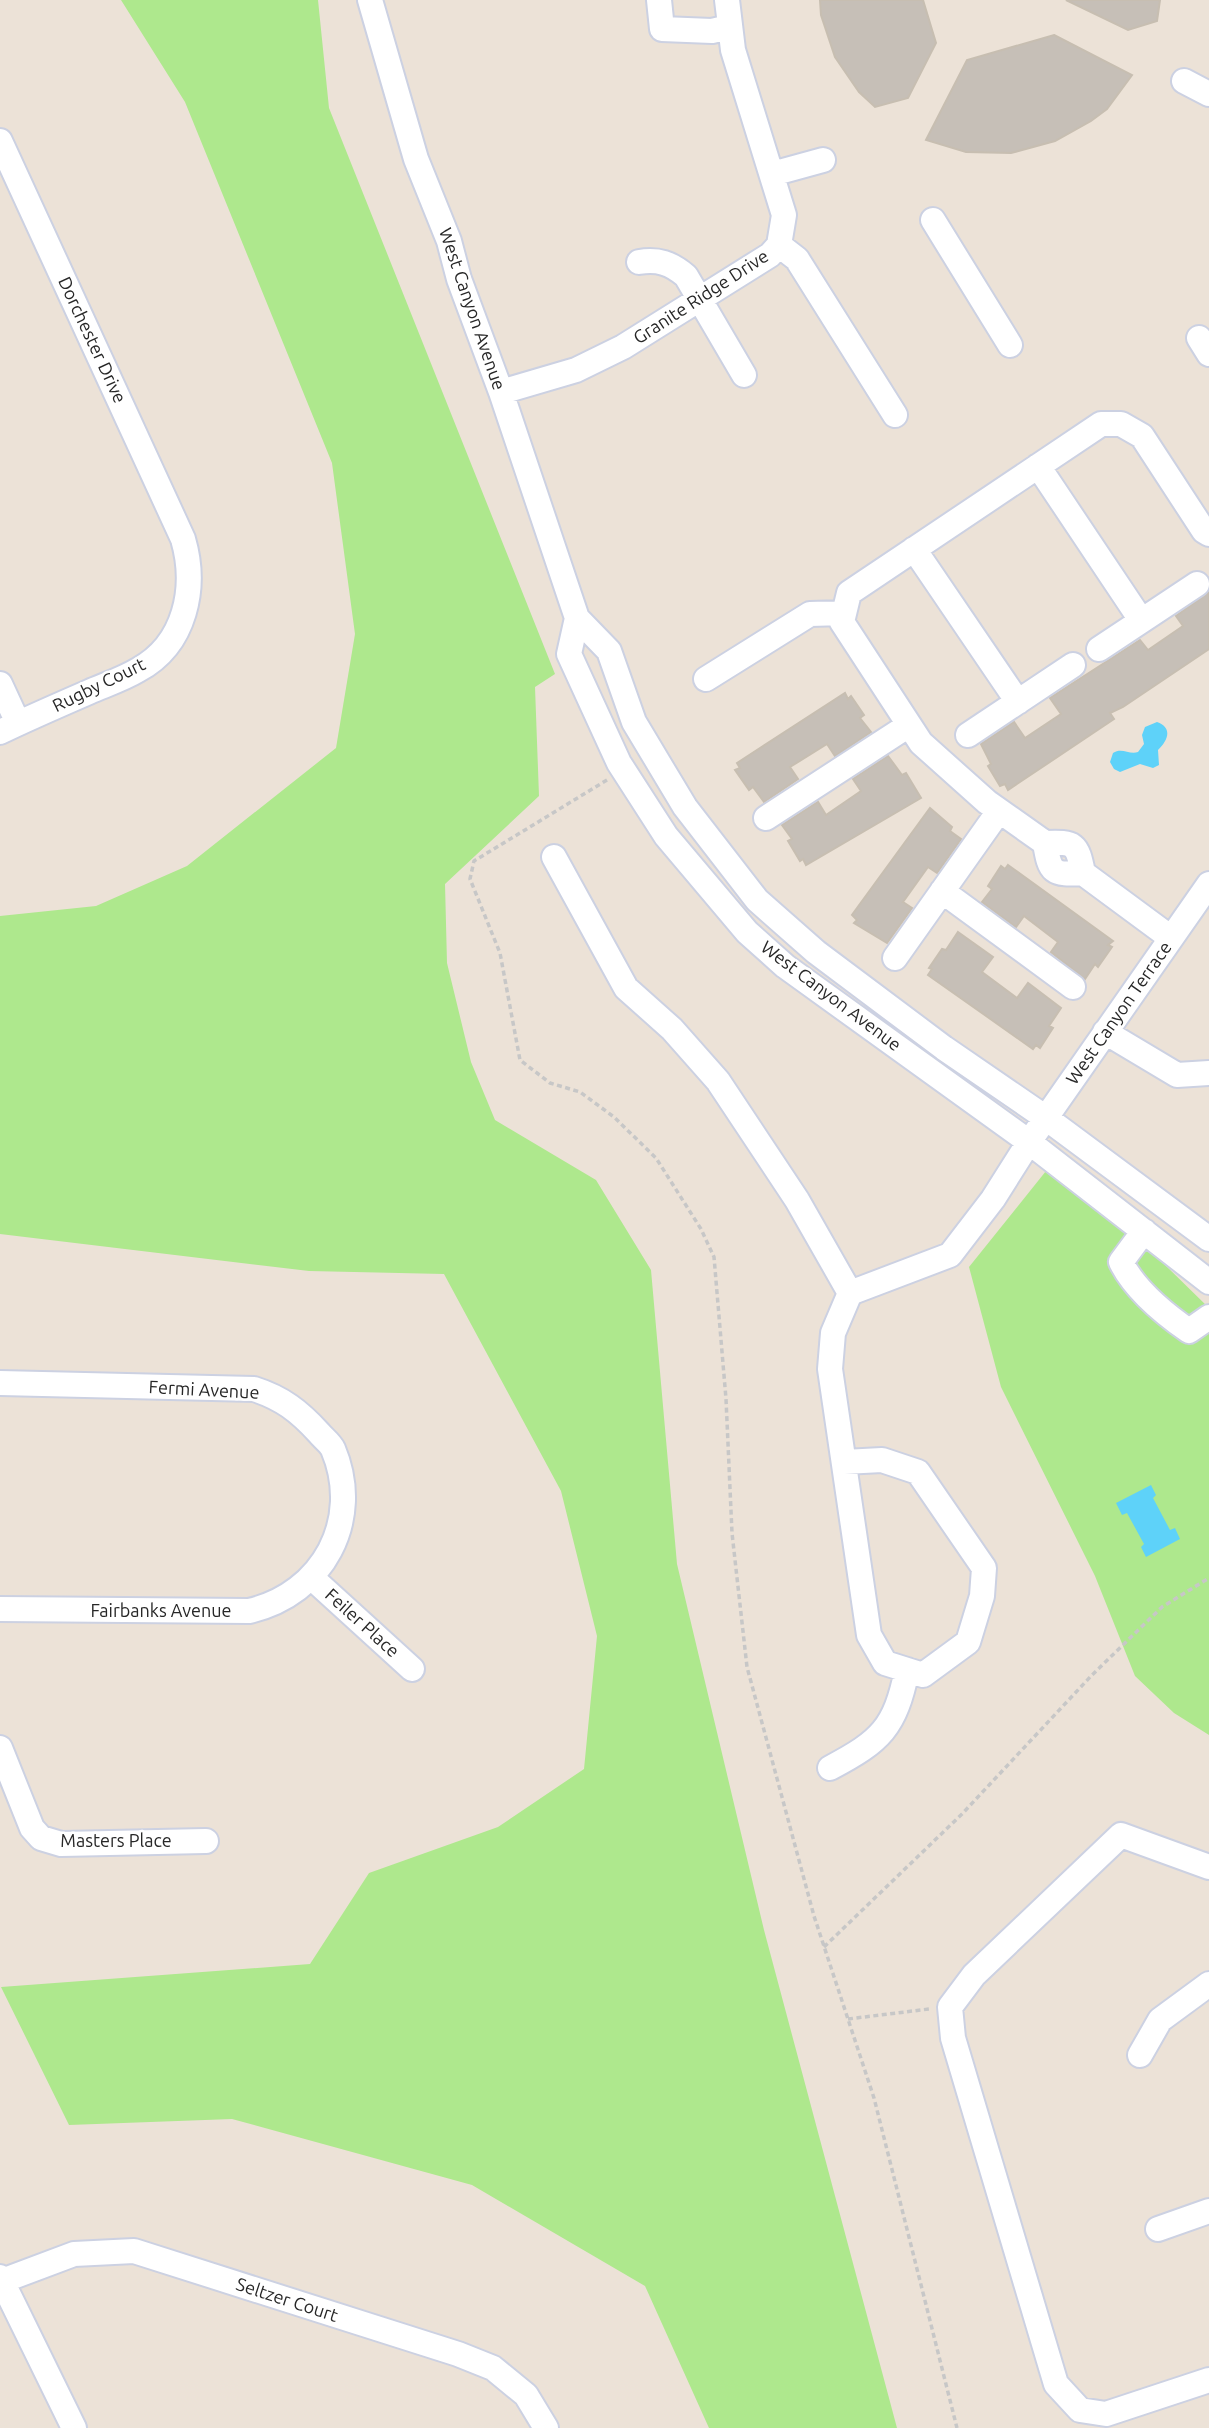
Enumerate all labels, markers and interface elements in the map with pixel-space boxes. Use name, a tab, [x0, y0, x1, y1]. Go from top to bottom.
street label: West Canyon Avenue	[436, 225, 510, 392]
street label: Granite Ridge Drive	[629, 245, 772, 347]
street label: Dorchester Drive	[55, 273, 131, 406]
street label: Rugby Court	[49, 653, 148, 715]
street label: West Canyon Avenue	[758, 936, 905, 1054]
street label: West Canyon Terrace	[1061, 937, 1175, 1088]
street label: Fermi Avenue	[148, 1376, 260, 1402]
street label: Feiler Place	[322, 1584, 404, 1661]
street label: Fairbanks Avenue	[91, 1600, 231, 1620]
street label: Masters Place	[60, 1830, 172, 1850]
street label: Seltzer Court	[234, 2273, 341, 2325]

